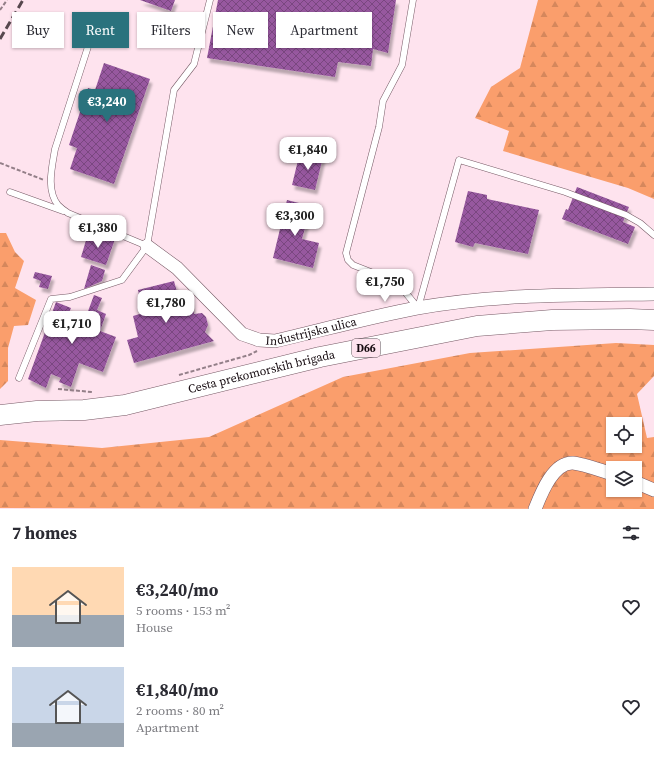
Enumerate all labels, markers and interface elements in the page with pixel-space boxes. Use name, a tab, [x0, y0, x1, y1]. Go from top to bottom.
chip: Buy	[12, 12, 64, 48]
chip: Rent	[72, 12, 129, 48]
chip: Filters	[137, 12, 205, 48]
chip: New	[213, 12, 268, 48]
chip: Apartment	[276, 12, 372, 48]
pin: €3,240	[74, 89, 140, 123]
text: €3,240	[87, 93, 127, 110]
pin: €1,840	[275, 137, 341, 171]
text: €1,840	[288, 141, 328, 158]
pin: €3,300	[262, 203, 328, 237]
text: €3,300	[275, 207, 315, 224]
pin: €1,380	[65, 215, 131, 249]
text: €1,380	[78, 219, 118, 236]
pin: €1,750	[352, 269, 418, 303]
text: €1,750	[365, 273, 405, 290]
pin: €1,780	[133, 290, 199, 324]
text: €1,780	[146, 294, 186, 311]
pin: €1,710	[39, 311, 105, 345]
street label: Industrijska ulica	[265, 313, 359, 349]
text: €1,710	[52, 315, 92, 332]
road number: D66	[352, 339, 380, 357]
street label: Cesta prekomorskih brigada	[186, 346, 337, 397]
map controls	[606, 417, 642, 497]
button: locate	[606, 417, 642, 453]
button: layers	[606, 461, 642, 497]
text: 7 homes	[12, 521, 77, 545]
icon: filters	[620, 522, 642, 544]
text: €3,240/mo	[136, 578, 218, 602]
icon: home	[44, 583, 92, 631]
icon: heart	[620, 596, 642, 618]
text: 5 rooms · 153 m²	[136, 602, 231, 619]
text: House	[136, 619, 173, 636]
text: €1,840/mo	[136, 678, 218, 702]
icon: home	[44, 683, 92, 731]
icon: heart	[620, 696, 642, 718]
text: 2 rooms · 80 m²	[136, 702, 224, 719]
text: Apartment	[136, 719, 199, 736]

